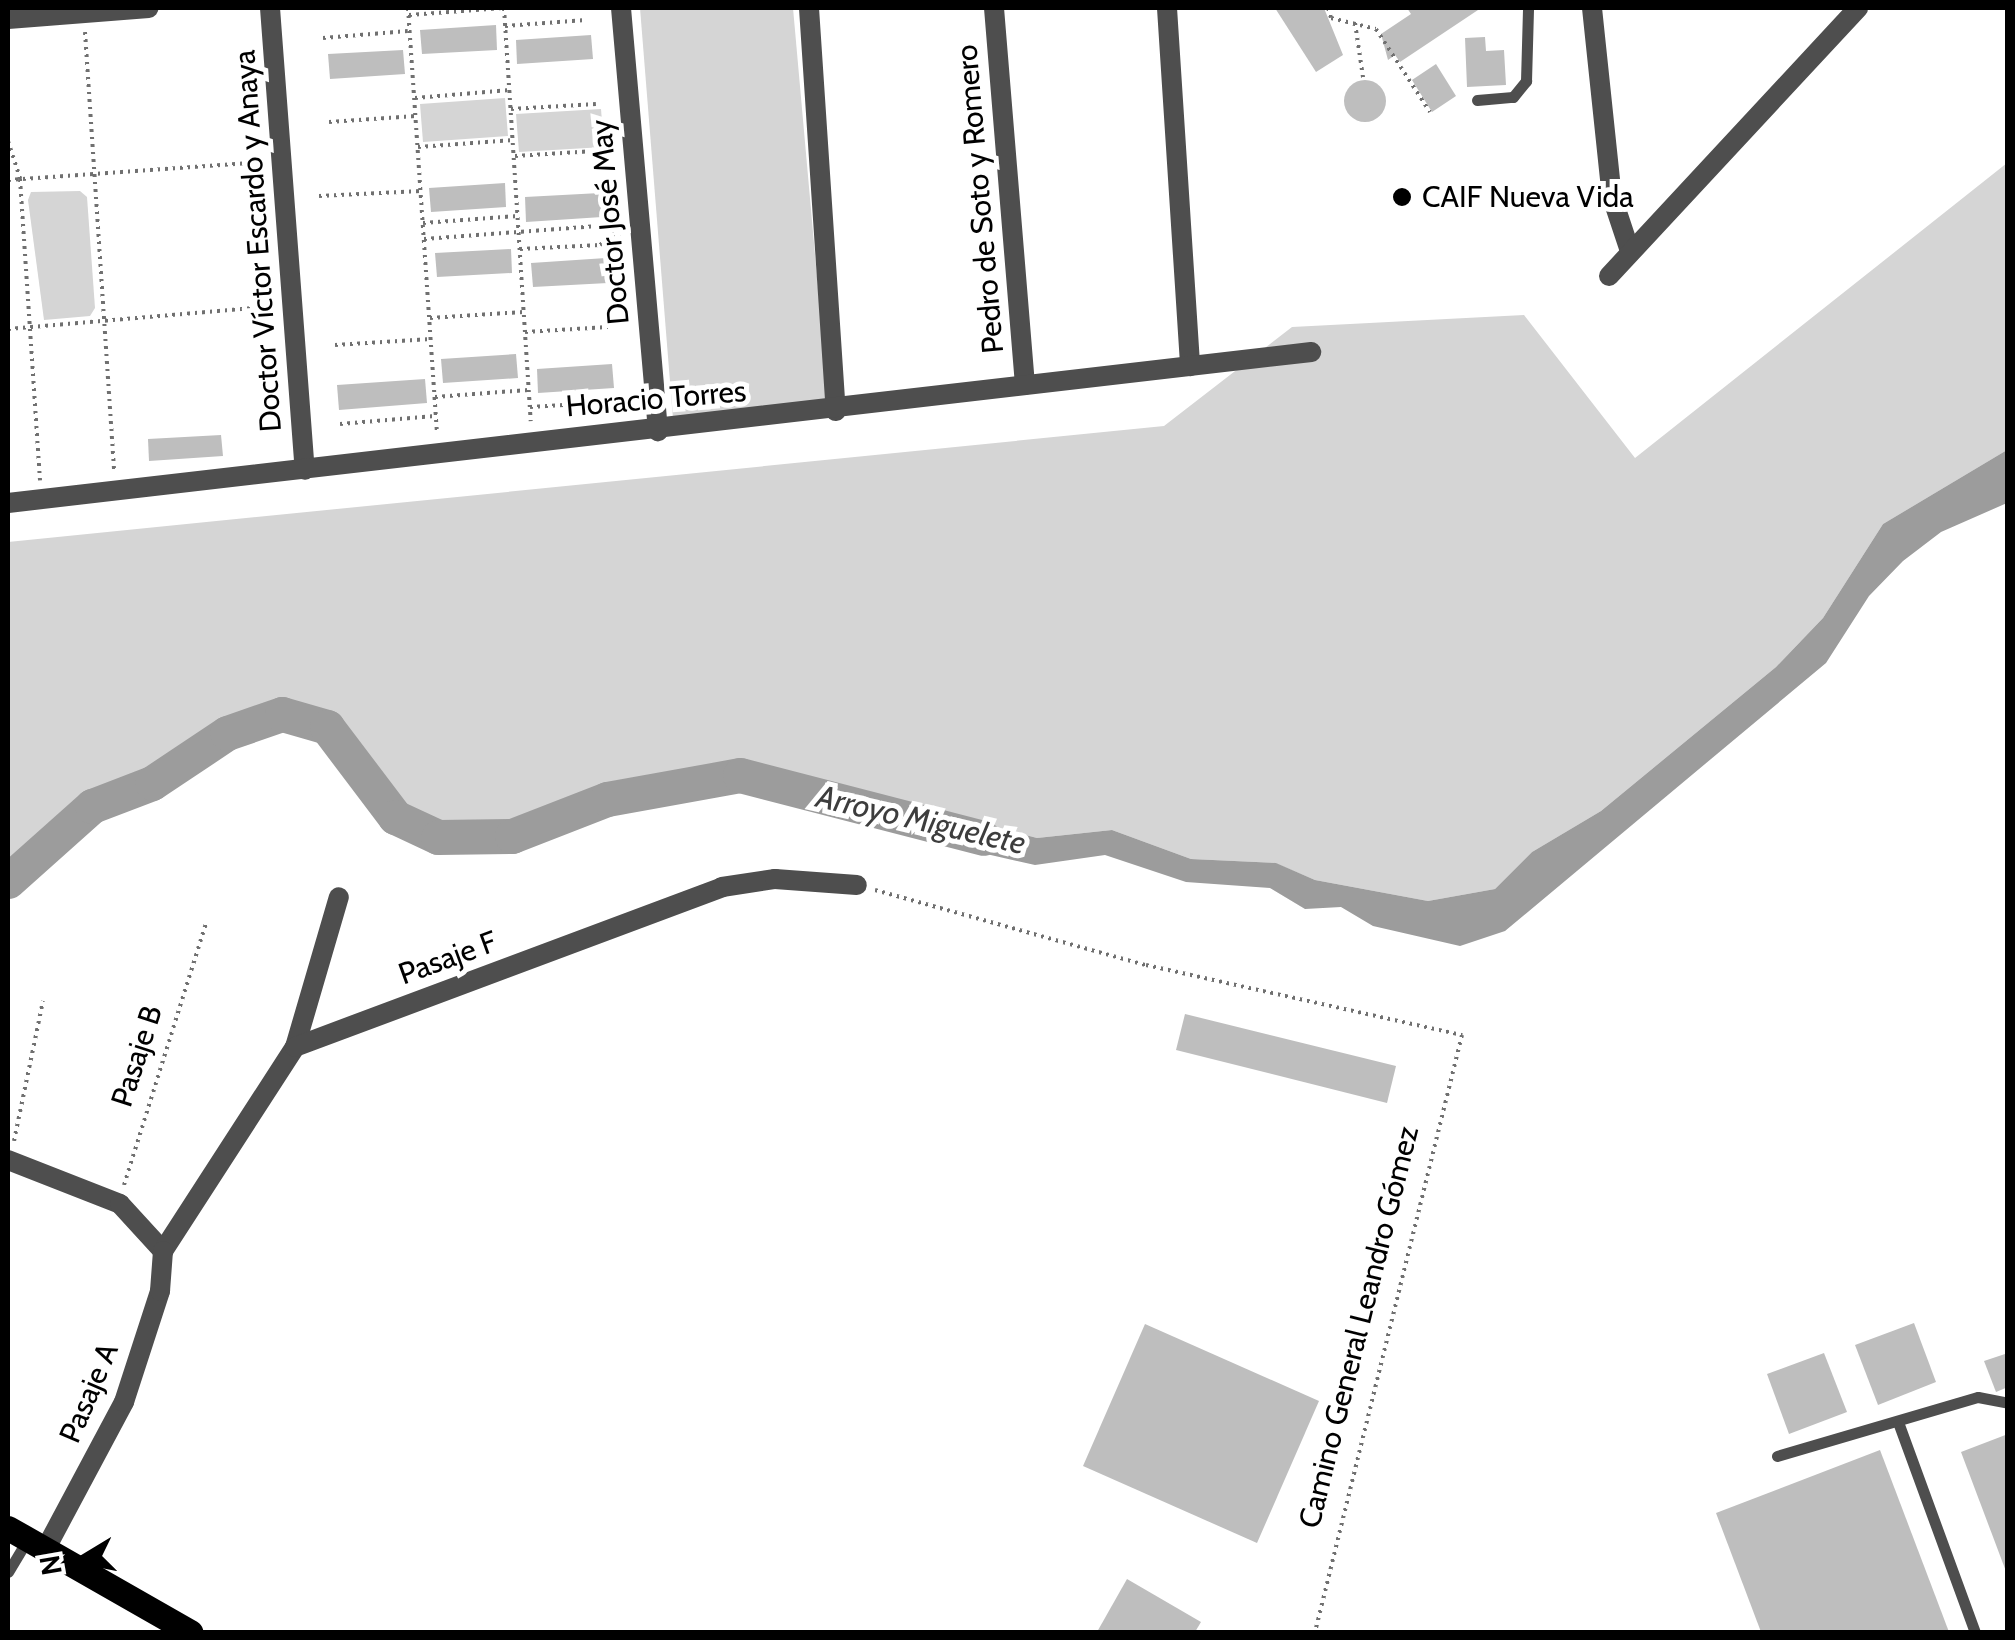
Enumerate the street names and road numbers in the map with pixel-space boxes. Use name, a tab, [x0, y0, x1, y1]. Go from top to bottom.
street label: Pedro de Soto y Romero	[949, 43, 1011, 355]
street label: Doctor Víctor Escardo y Anaya	[227, 49, 289, 433]
street label: Doctor José May	[583, 118, 637, 326]
street label: Horacio Torres	[564, 373, 748, 425]
street label: Pasaje F	[394, 924, 502, 992]
street label: Pasaje B	[104, 1001, 170, 1111]
street label: Camino General Leandro Gómez	[1292, 1122, 1426, 1532]
street label: Pasaje A	[52, 1338, 126, 1448]

